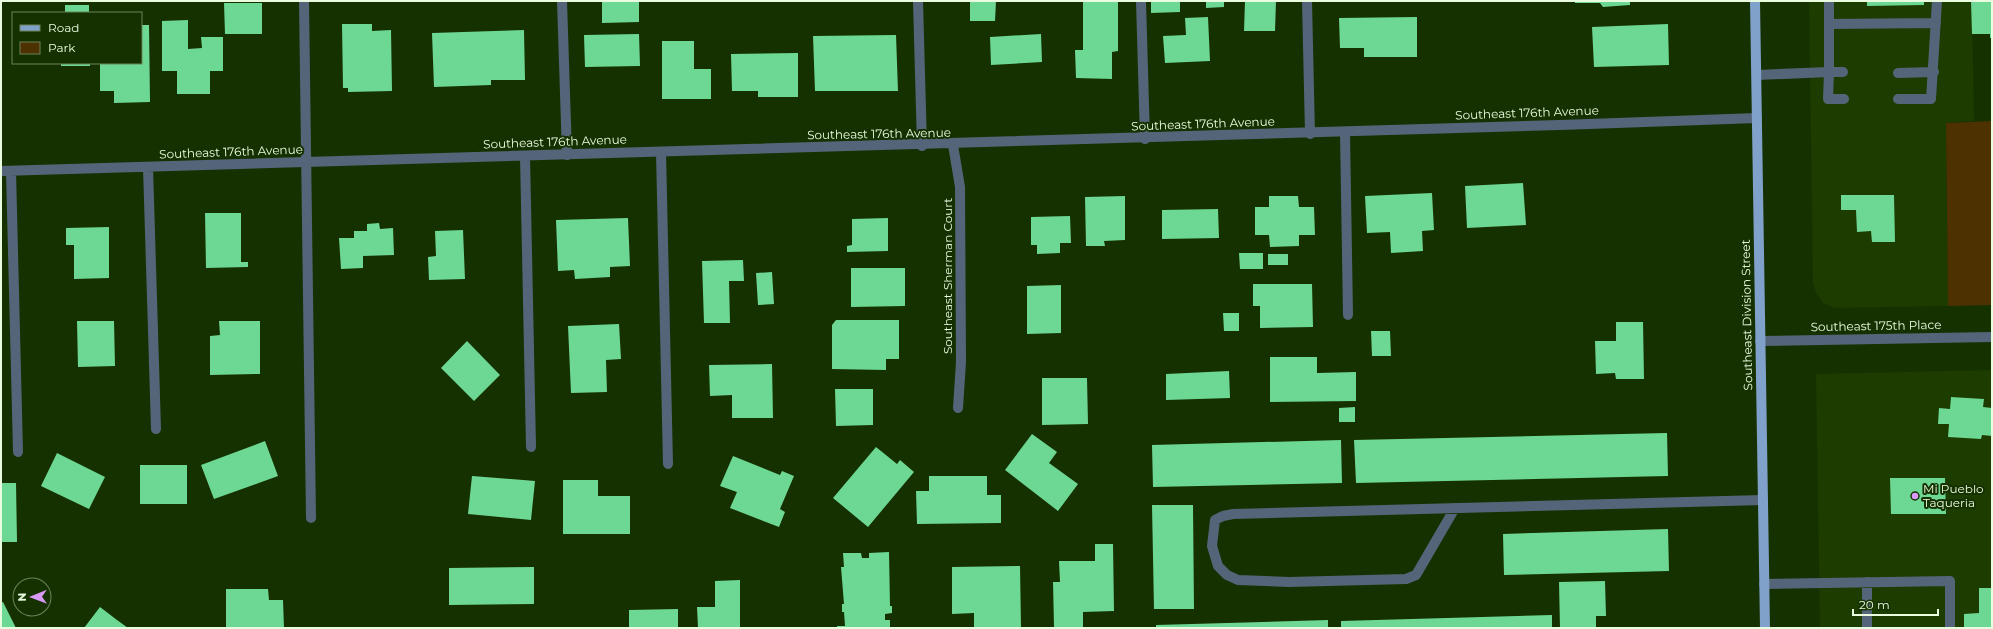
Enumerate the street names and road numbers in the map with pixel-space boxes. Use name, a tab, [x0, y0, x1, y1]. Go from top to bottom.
street label: Southeast 176th Avenue	[1455, 102, 1599, 123]
street label: Southeast 176th Avenue	[1131, 113, 1275, 134]
street label: Southeast 176th Avenue	[807, 125, 951, 142]
street label: Southeast 176th Avenue	[483, 131, 627, 152]
street label: Southeast 176th Avenue	[159, 141, 303, 162]
street label: Southeast Sherman Court	[940, 198, 955, 354]
street label: Southeast Division Street	[1738, 239, 1755, 391]
street label: Southeast 175th Place	[1810, 317, 1942, 334]

